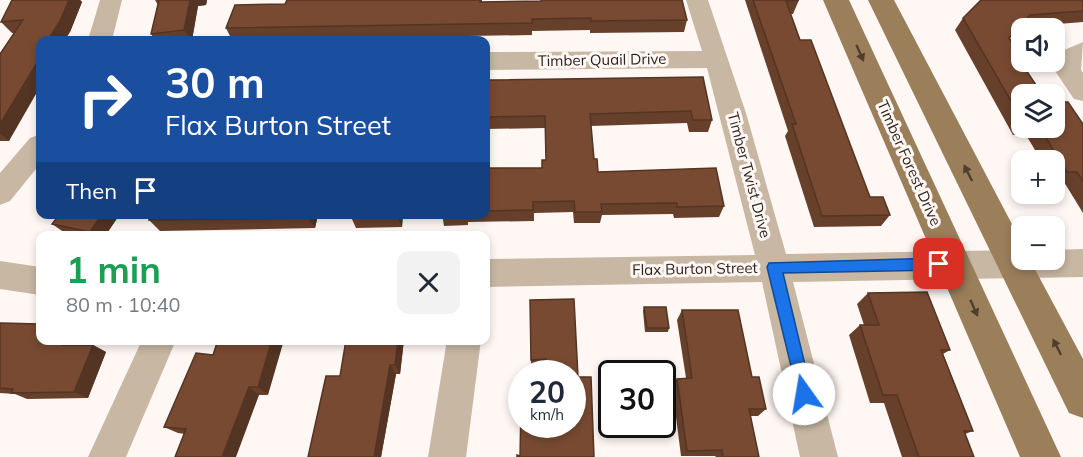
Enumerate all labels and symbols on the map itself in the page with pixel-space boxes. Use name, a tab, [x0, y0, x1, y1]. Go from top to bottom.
one-way arrow	[856, 45, 865, 62]
street label: Timber Quail Drive	[537, 49, 667, 70]
street label: Timber Forest Drive	[873, 97, 946, 228]
street label: Timber Twist Drive	[724, 110, 775, 240]
one-way arrow	[964, 164, 974, 182]
pin	[913, 238, 964, 289]
street label: Flax Burton Street	[632, 258, 758, 279]
one-way arrow	[970, 299, 980, 317]
one-way arrow	[1052, 338, 1062, 356]
speed limit sign: 30	[598, 360, 676, 438]
position arrow	[772, 362, 836, 426]

